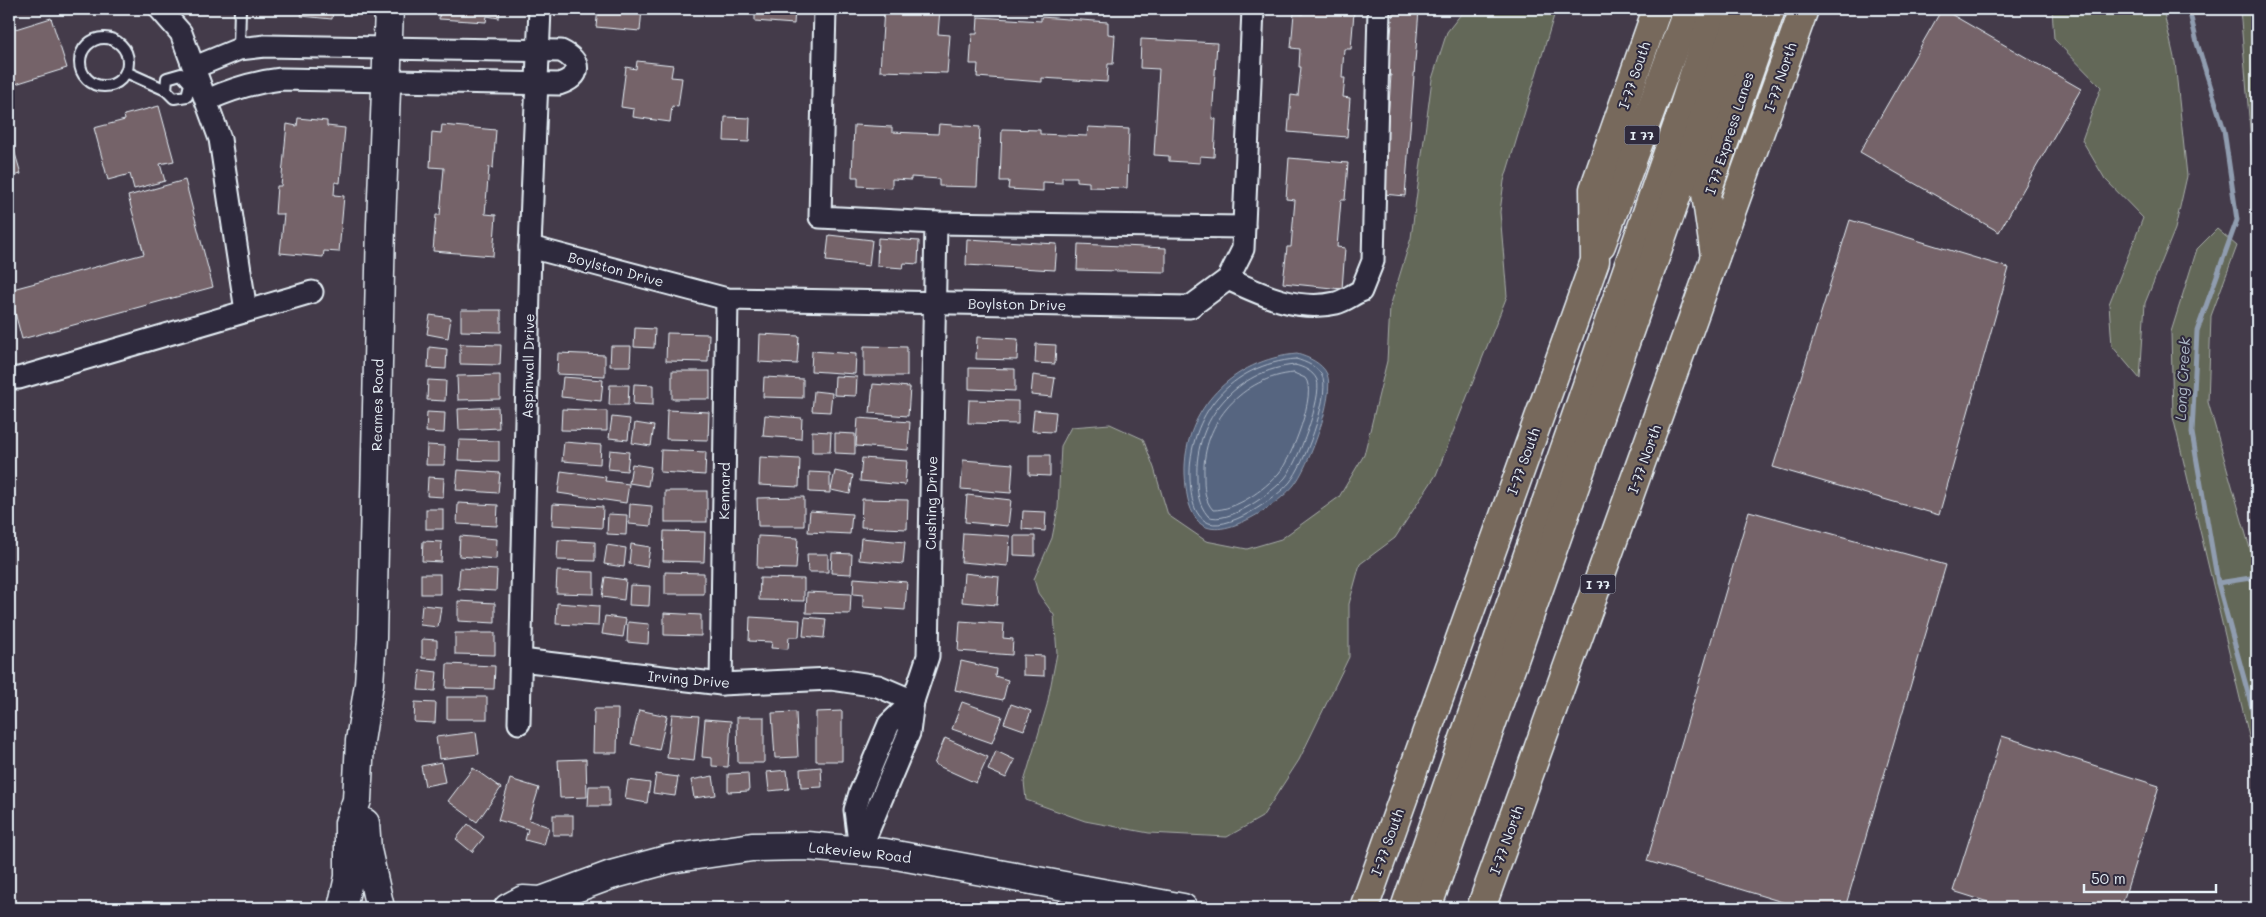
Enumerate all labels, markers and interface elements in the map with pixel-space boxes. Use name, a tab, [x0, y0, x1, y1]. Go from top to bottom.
street label: I-77 South	[1614, 39, 1654, 111]
street label: I-77 North	[1759, 40, 1801, 114]
street label: I 77 Express Lanes	[1700, 69, 1758, 197]
road number: I 77	[1624, 126, 1660, 144]
street label: Boylston Drive	[566, 247, 666, 291]
street label: Boylston Drive	[968, 294, 1066, 314]
street label: Aspinwall Drive	[518, 313, 538, 419]
water label: Long Creek	[2170, 336, 2194, 421]
street label: Reames Road	[367, 359, 387, 451]
street label: I-77 North	[1623, 422, 1665, 496]
street label: I-77 South	[1502, 425, 1544, 497]
street label: Cushing Drive	[921, 456, 941, 550]
street label: Kennard	[714, 462, 734, 520]
road number: I 77	[1580, 574, 1616, 594]
street label: Irving Drive	[647, 666, 731, 692]
street label: I-77 North	[1485, 803, 1527, 877]
street label: I-77 South	[1366, 806, 1408, 878]
street label: Lakeview Road	[808, 837, 912, 867]
scale bar	[2084, 862, 2216, 894]
text: 50 m	[2091, 868, 2126, 888]

